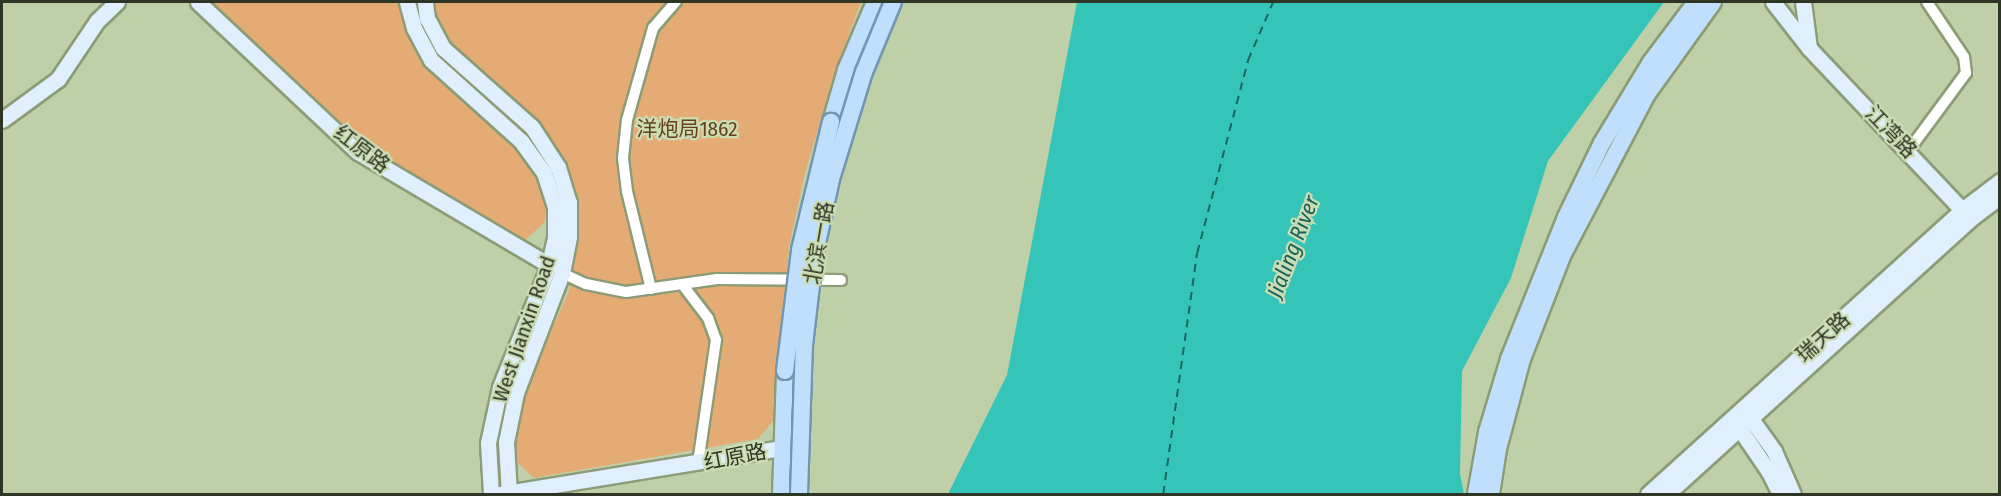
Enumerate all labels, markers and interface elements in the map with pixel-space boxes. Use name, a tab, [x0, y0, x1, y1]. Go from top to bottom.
street label: 江湾路	[1860, 101, 1922, 163]
park label: 洋炮局1862	[636, 116, 738, 142]
street label: 红原路	[329, 120, 395, 178]
water label: Jialing River	[1261, 192, 1325, 302]
street label: 北滨一路	[799, 199, 839, 287]
street label: West Jianxin Road	[487, 253, 561, 405]
street label: 瑞天路	[1791, 307, 1855, 367]
street label: 红原路	[702, 439, 768, 475]

